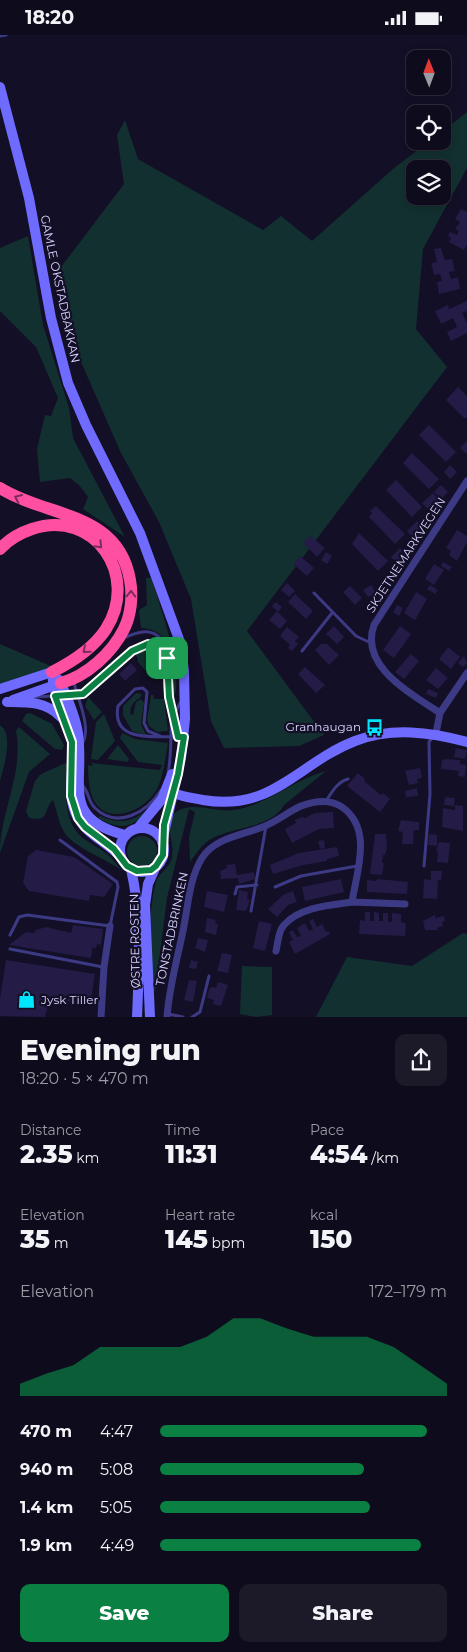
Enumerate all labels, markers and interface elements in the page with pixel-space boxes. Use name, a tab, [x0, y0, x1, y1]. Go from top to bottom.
text: 18:20	[25, 6, 74, 29]
north arrow	[406, 50, 451, 95]
map controls	[406, 50, 451, 205]
button: locate	[406, 105, 451, 150]
button: layers	[406, 160, 451, 205]
street label: GAMLE OKSTADBAKKAN	[37, 214, 84, 364]
one-way arrow	[14, 494, 23, 504]
street label: SKJETNEMARKVEGEN	[363, 494, 449, 615]
one-way arrow	[93, 539, 102, 548]
one-way arrow	[125, 590, 136, 598]
pin	[146, 637, 188, 679]
one-way arrow	[83, 644, 92, 653]
icon: arrive	[153, 644, 181, 672]
bus stop icon: Granhaugan	[365, 717, 385, 737]
place label: Granhaugan	[286, 719, 361, 734]
street label: TONSTADBRINKEN	[152, 870, 191, 987]
street label: ØSTRE ROSTEN	[126, 894, 143, 989]
shop icon: Jysk Tiller	[17, 990, 37, 1010]
place label: Jysk Tiller	[40, 992, 98, 1007]
text: Evening run	[20, 1033, 201, 1067]
button: share	[395, 1034, 447, 1086]
text: 18:20 · 5 × 470 m	[20, 1069, 149, 1088]
text: Distance	[20, 1121, 82, 1139]
text: Time	[165, 1121, 200, 1139]
text: Pace	[310, 1121, 344, 1139]
text: 2.35	[20, 1139, 73, 1169]
text: 11:31	[165, 1139, 218, 1169]
text: 4:54	[310, 1139, 367, 1169]
text: km	[73, 1149, 99, 1167]
text: /km	[367, 1149, 399, 1167]
text: Elevation	[20, 1206, 85, 1224]
text: Heart rate	[165, 1206, 235, 1224]
text: kcal	[310, 1206, 338, 1224]
text: 35	[20, 1224, 50, 1254]
text: 145	[165, 1224, 208, 1254]
text: 150	[310, 1224, 352, 1254]
text: m	[50, 1234, 69, 1252]
text: bpm	[208, 1234, 245, 1252]
text: Elevation	[20, 1282, 94, 1301]
text: 172–179 m	[369, 1282, 447, 1301]
text: 470 m	[20, 1422, 72, 1441]
text: 4:47	[100, 1422, 133, 1441]
text: 940 m	[20, 1460, 73, 1479]
text: 5:08	[100, 1460, 133, 1479]
text: 1.4 km	[20, 1498, 73, 1517]
text: 5:05	[100, 1498, 132, 1517]
text: 1.9 km	[20, 1536, 72, 1555]
text: 4:49	[100, 1536, 134, 1555]
button: Save	[20, 1584, 229, 1642]
button: Share	[239, 1584, 447, 1642]

